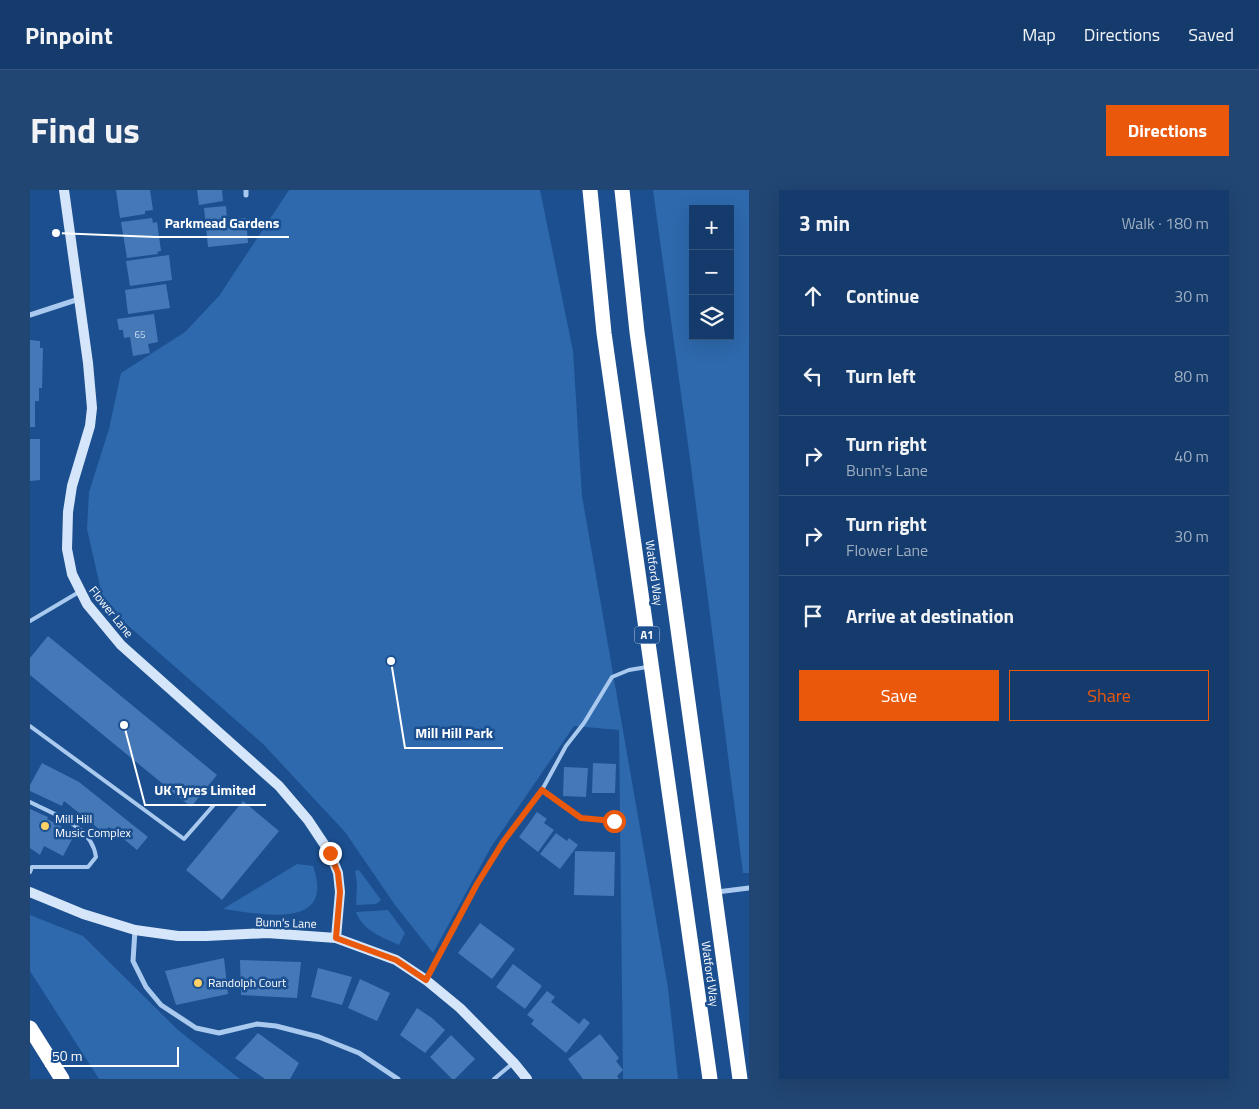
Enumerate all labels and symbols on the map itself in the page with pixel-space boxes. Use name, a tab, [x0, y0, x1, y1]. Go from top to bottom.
callout: Parkmead Gardens	[155, 208, 289, 237]
text: Parkmead Gardens	[165, 212, 280, 233]
house number: 65	[134, 327, 146, 342]
street label: Watford Way	[640, 539, 669, 607]
street label: Flower Lane	[85, 582, 138, 642]
road number: A1	[634, 626, 660, 644]
callout: Mill Hill Park	[405, 719, 503, 748]
text: Mill Hill Park	[415, 722, 494, 743]
callout: UK Tyres Limited	[145, 776, 266, 805]
text: UK Tyres Limited	[154, 779, 256, 800]
place label: Mill Hill Music Complex	[55, 809, 131, 842]
route start	[603, 810, 626, 833]
marker: Mill Hill Music Complex	[39, 820, 51, 832]
route end	[319, 842, 342, 865]
street label: Bunn's Lane	[255, 912, 317, 933]
street label: Watford Way	[696, 940, 725, 1008]
place label: Randolph Court	[208, 973, 287, 992]
marker: Randolph Court	[192, 977, 204, 989]
scale bar	[45, 1044, 179, 1067]

